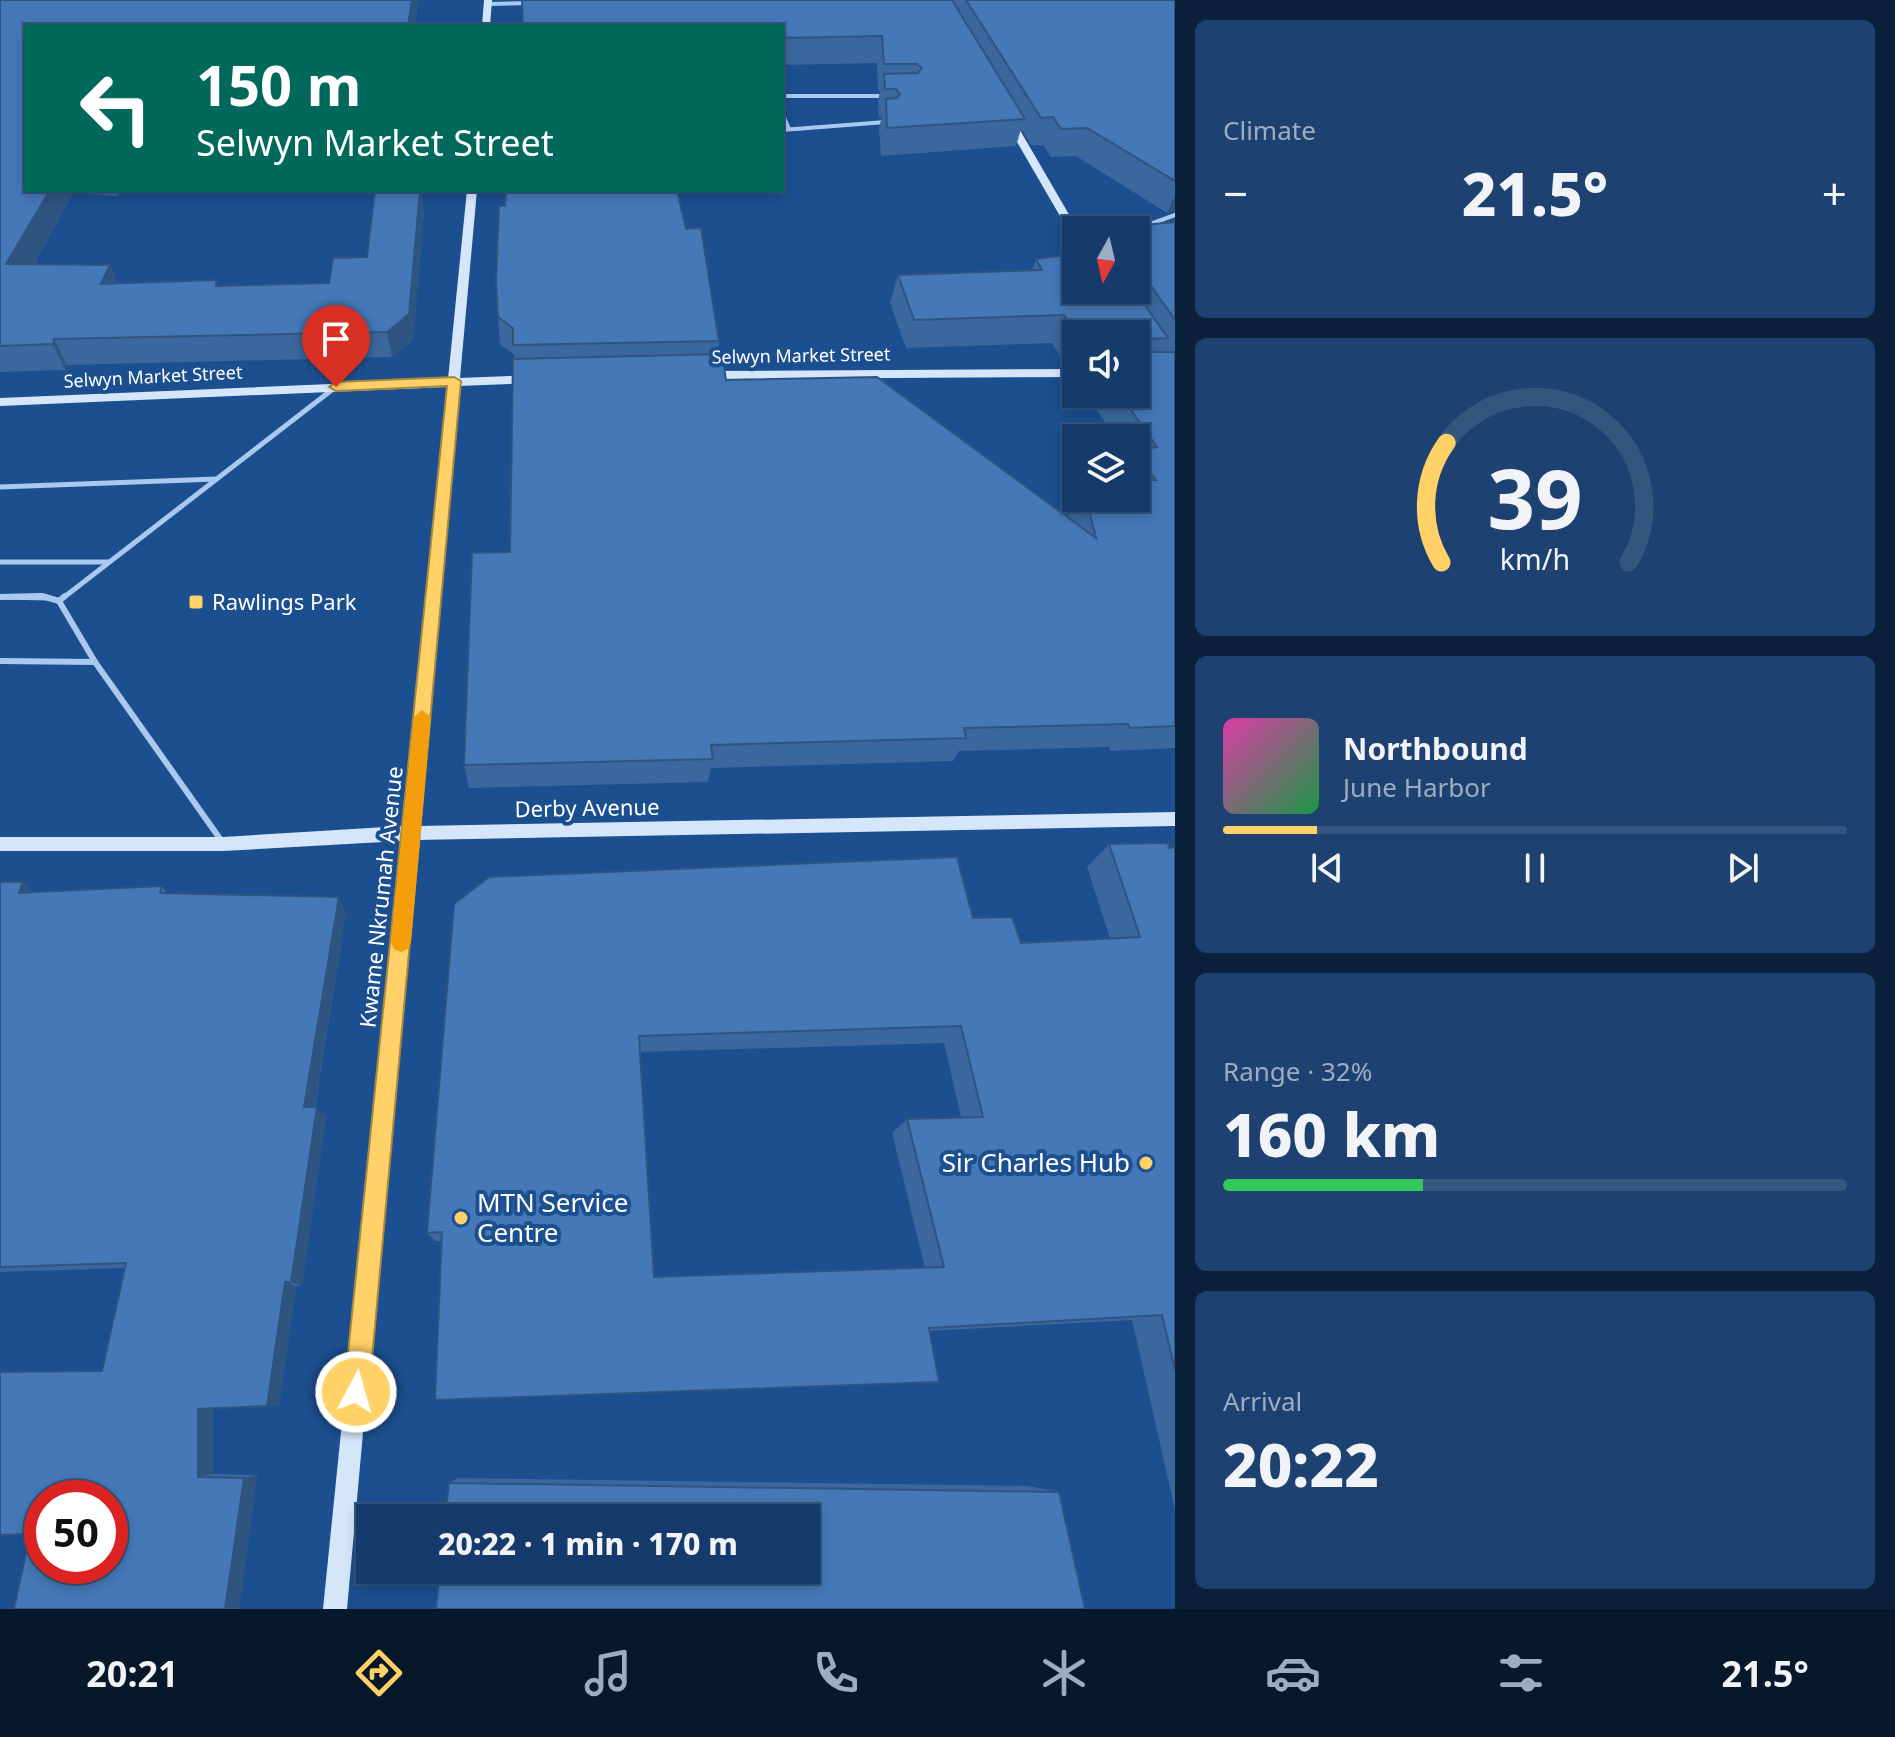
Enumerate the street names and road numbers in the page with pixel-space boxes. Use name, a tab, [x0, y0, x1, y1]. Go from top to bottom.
street label: Selwyn Market Street	[711, 341, 891, 369]
street label: Selwyn Market Street	[63, 359, 243, 393]
street label: Kwame Nkrumah Avenue	[351, 765, 409, 1029]
street label: Derby Avenue	[514, 791, 660, 823]

